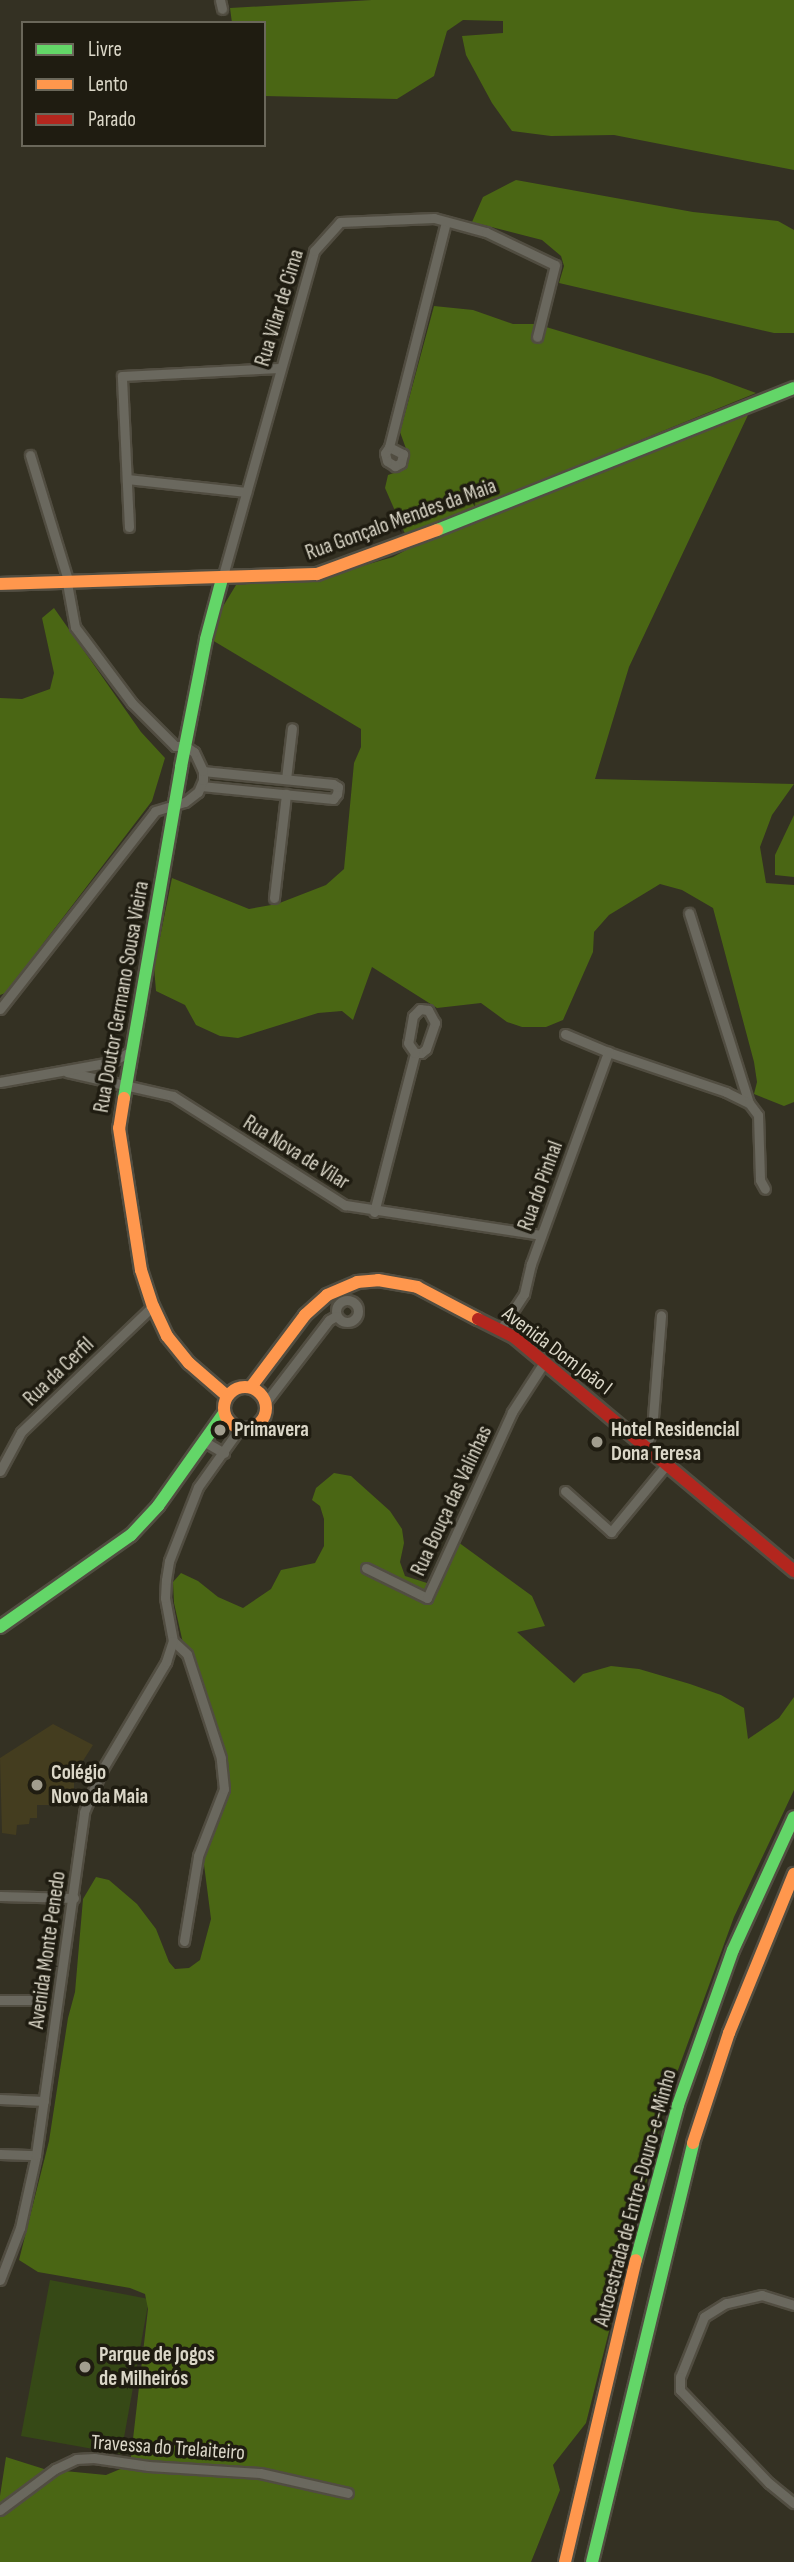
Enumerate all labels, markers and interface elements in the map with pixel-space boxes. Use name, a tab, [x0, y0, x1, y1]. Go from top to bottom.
legend	[21, 21, 266, 147]
text: Livre	[88, 37, 122, 62]
text: Lento	[88, 72, 128, 97]
text: Parado	[88, 107, 136, 132]
street label: Rua Vilar de Cima	[250, 247, 310, 369]
street label: Rua Gonçalo Mendes da Maia	[302, 474, 500, 566]
street label: Rua Doutor Germano Sousa Vieira	[89, 879, 155, 1115]
street label: Rua Nova de Vilar	[238, 1110, 354, 1196]
street label: Rua do Pinhal	[513, 1138, 569, 1234]
street label: Avenida Dom João I	[497, 1301, 617, 1401]
street label: Rua da Cerfil	[19, 1332, 99, 1412]
place label: Primavera	[234, 1417, 309, 1443]
place label: Hotel Residencial Dona Teresa	[611, 1417, 739, 1467]
marker: Primavera	[212, 1422, 228, 1438]
street label: Rua Bouça das Valinhas	[406, 1422, 498, 1580]
marker: Hotel Residencial Dona Teresa	[589, 1434, 605, 1450]
place label: Colégio Novo da Maia	[51, 1760, 148, 1810]
marker: Colégio Novo da Maia	[29, 1777, 45, 1793]
street label: Avenida Monte Penedo	[24, 1870, 72, 2030]
street label: Autoestrada de Entre-Douro-e-Minho	[590, 2067, 682, 2329]
place label: Parque de Jogos de Milheirós	[99, 2342, 215, 2392]
marker: Parque de Jogos de Milheirós	[77, 2359, 93, 2375]
street label: Travessa do Trelaiteiro	[90, 2430, 246, 2466]

